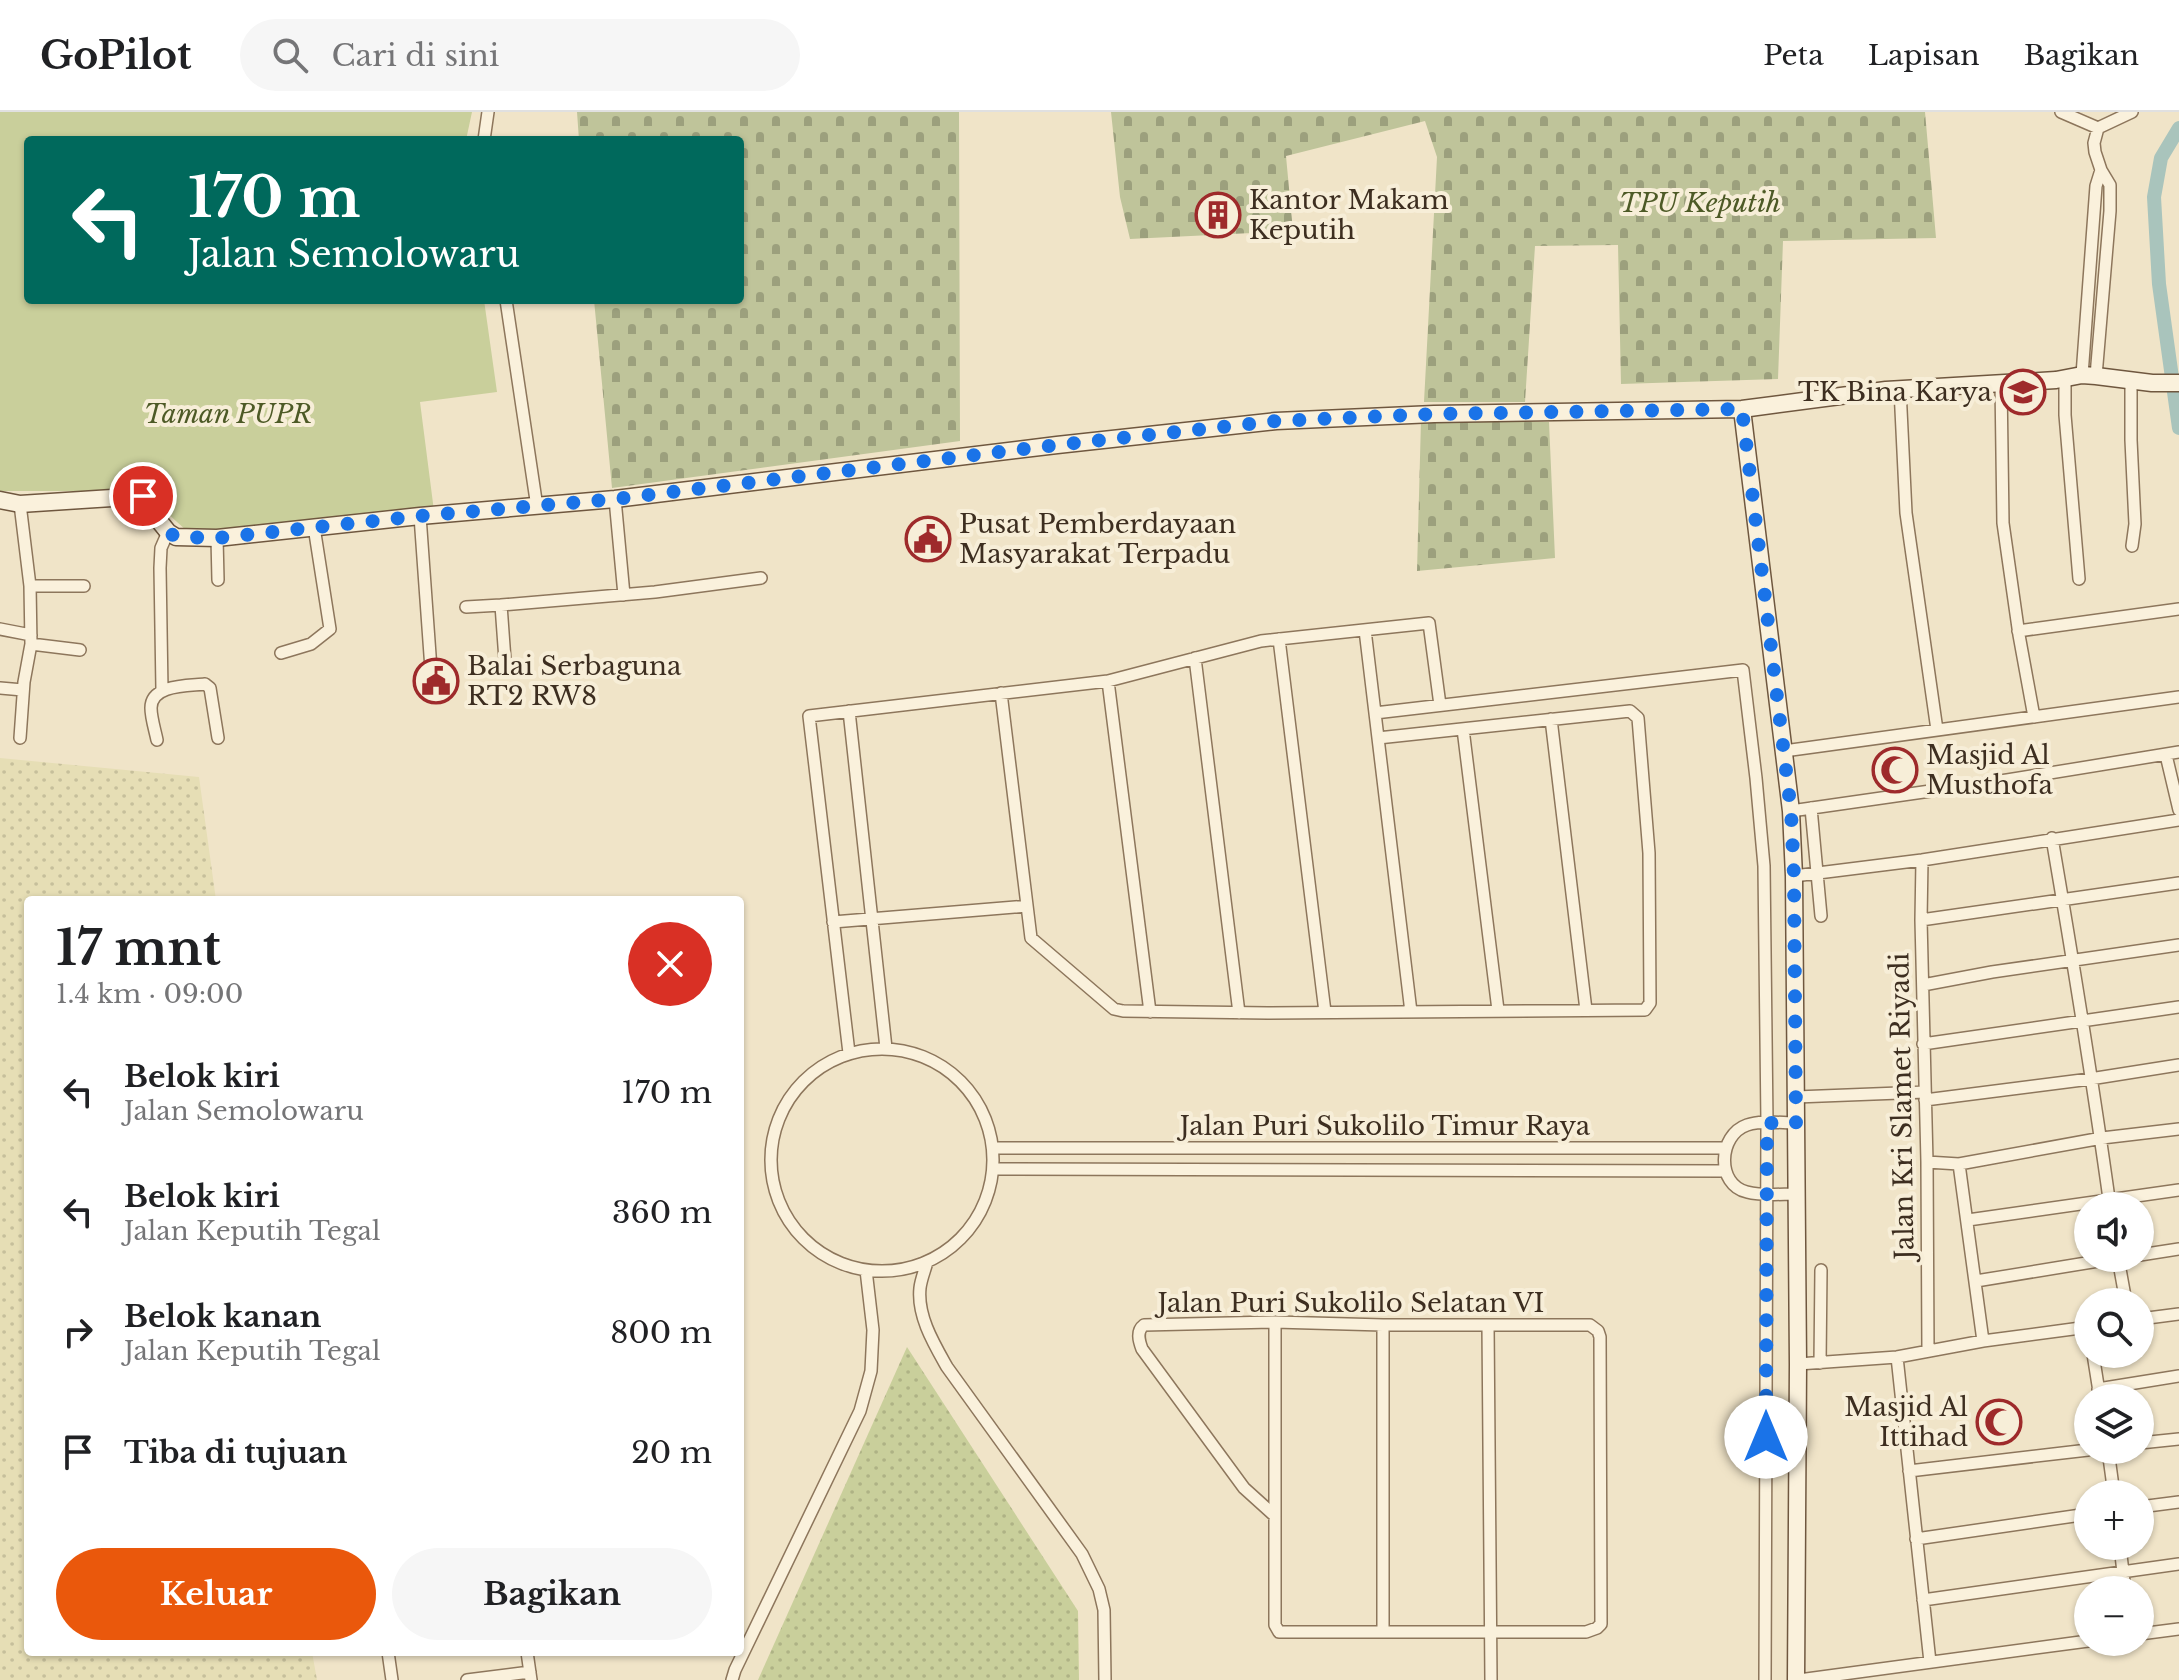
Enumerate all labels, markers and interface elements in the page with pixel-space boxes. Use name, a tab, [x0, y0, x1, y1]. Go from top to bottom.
search box	[240, 19, 800, 91]
text: GoPilot	[40, 32, 192, 79]
icon: search	[268, 33, 312, 77]
text: Cari di sini	[332, 37, 499, 74]
text: Peta	[1763, 38, 1824, 73]
text: Lapisan	[1868, 38, 1980, 73]
text: Bagikan	[2024, 38, 2139, 73]
text: 170 m	[188, 163, 360, 232]
icon: left	[56, 168, 160, 272]
place label: Kantor Makam Keputih	[1249, 184, 1449, 246]
park label: TPU Keputih	[1619, 187, 1781, 219]
building icon: Kantor Makam Keputih	[1194, 191, 1242, 239]
text: Jalan Semolowaru	[188, 232, 520, 277]
school or university icon: TK Bina Karya	[1999, 368, 2047, 416]
place label: TK Bina Karya	[1798, 376, 1993, 408]
park label: Taman PUPR	[144, 398, 312, 430]
pin	[109, 462, 177, 530]
icon: arrive	[121, 474, 165, 518]
place label: Pusat Pemberdayaan Masyarakat Terpadu	[959, 508, 1236, 570]
public building icon: Pusat Pemberdayaan Masyarakat Terpadu	[904, 515, 952, 563]
place label: Balai Serbaguna RT2 RW8	[467, 650, 682, 712]
public building icon: Balai Serbaguna RT2 RW8	[412, 657, 460, 705]
place label: Masjid Al Musthofa	[1926, 739, 2053, 801]
mosque icon: Masjid Al Musthofa	[1871, 746, 1919, 794]
text: 17 mnt	[56, 918, 221, 978]
button: close	[628, 922, 712, 1006]
street label: Jalan Kri Slamet Riyadi	[1883, 952, 1921, 1263]
text: 1.4 km · 09:00	[56, 978, 243, 1010]
text: Belok kiri	[124, 1058, 280, 1095]
icon: left	[56, 1070, 100, 1114]
text: 170 m	[621, 1074, 712, 1111]
text: Jalan Semolowaru	[124, 1095, 364, 1127]
street label: Jalan Puri Sukolilo Timur Raya	[1177, 1110, 1591, 1142]
text: Belok kiri	[124, 1178, 280, 1215]
icon: left	[56, 1190, 100, 1234]
map controls	[2074, 1192, 2154, 1656]
button: sound	[2074, 1192, 2154, 1272]
text: 360 m	[612, 1194, 712, 1231]
text: Jalan Keputih Tegal	[124, 1215, 380, 1247]
street label: Jalan Puri Sukolilo Selatan VI	[1155, 1287, 1544, 1319]
button: search	[2074, 1288, 2154, 1368]
text: Belok kanan	[124, 1298, 321, 1335]
icon: right	[56, 1310, 100, 1354]
text: 800 m	[610, 1314, 712, 1351]
text: Jalan Keputih Tegal	[124, 1335, 380, 1367]
button: layers	[2074, 1384, 2154, 1464]
place label: Masjid Al Ittihad	[1844, 1391, 1968, 1453]
position arrow	[1724, 1395, 1808, 1479]
mosque icon: Masjid Al Ittihad	[1975, 1398, 2023, 1446]
icon: arrive	[56, 1430, 100, 1474]
text: Tiba di tujuan	[124, 1434, 347, 1471]
text: 20 m	[631, 1434, 712, 1471]
button: +	[2074, 1480, 2154, 1560]
button: Keluar	[56, 1548, 376, 1640]
button: Bagikan	[392, 1548, 712, 1640]
button: −	[2074, 1576, 2154, 1656]

